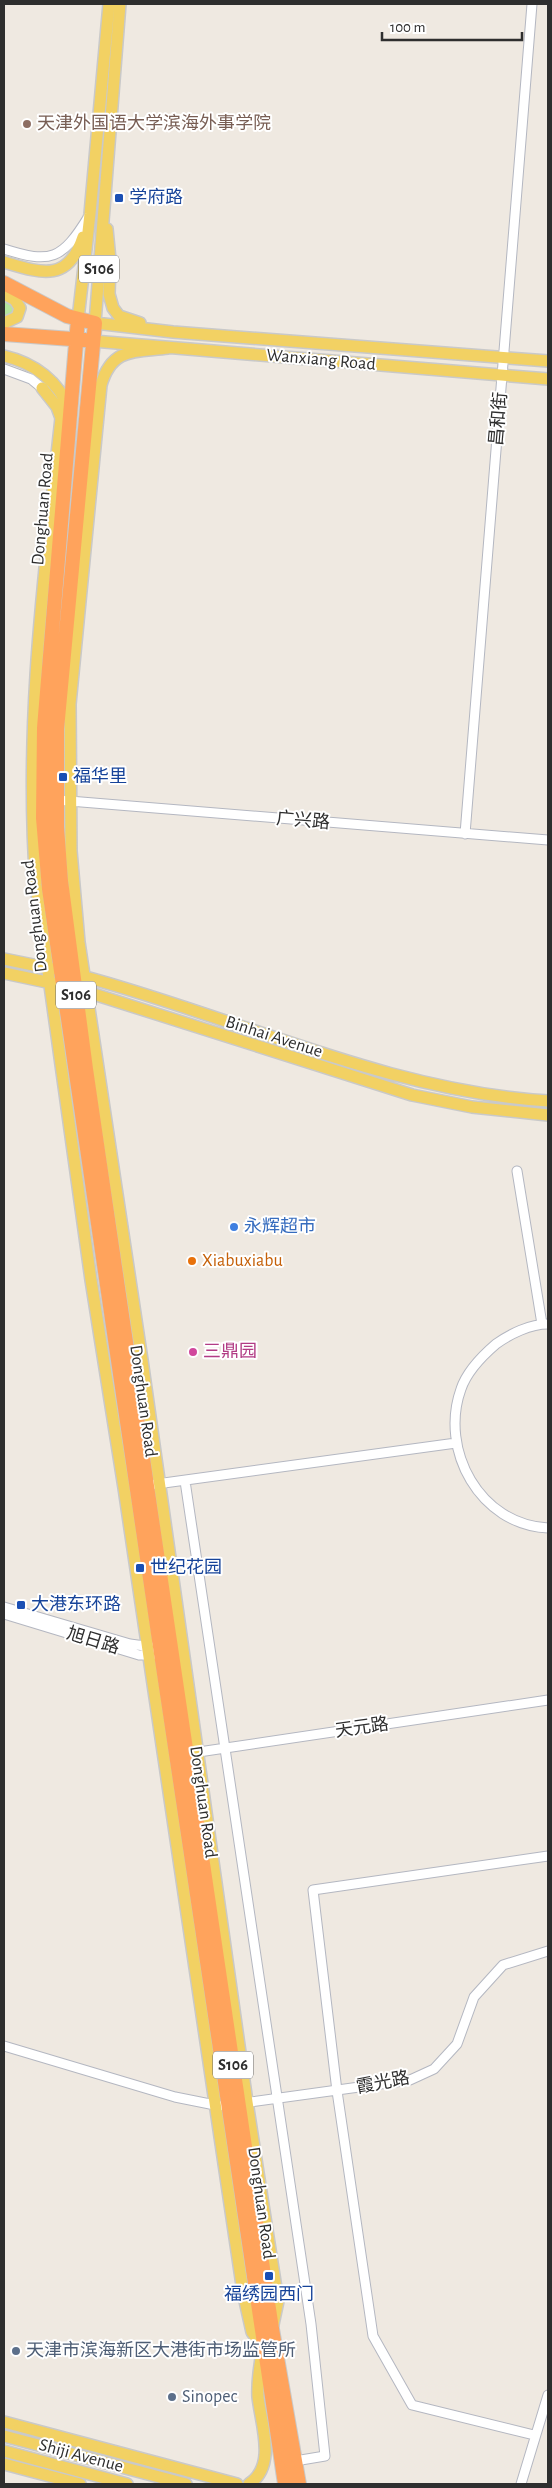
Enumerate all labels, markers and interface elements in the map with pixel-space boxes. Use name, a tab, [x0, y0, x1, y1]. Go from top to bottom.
scale bar	[382, 10, 522, 42]
text: 100 m	[390, 20, 425, 35]
place label: 天津外国语大学滨海外事学院	[37, 113, 271, 133]
marker: 天津外国语大学滨海外事学院	[21, 118, 33, 130]
place label: 学府路	[129, 187, 183, 207]
marker: 学府路	[113, 192, 125, 204]
road number: S106	[79, 255, 119, 282]
street label: Wanxiang Road	[266, 346, 376, 374]
street label: 昌和街	[486, 391, 510, 447]
street label: Donghuan Road	[29, 452, 57, 566]
place label: 福华里	[73, 766, 127, 786]
marker: 福华里	[57, 771, 69, 783]
street label: 广兴路	[275, 808, 331, 832]
street label: Donghuan Road	[19, 859, 51, 973]
road number: S106	[56, 982, 96, 1008]
street label: Binhai Avenue	[223, 1013, 325, 1061]
place label: 永辉超市	[244, 1216, 316, 1236]
marker: 永辉超市	[228, 1221, 240, 1233]
place label: Xiabuxiabu	[202, 1252, 283, 1270]
marker: Xiabuxiabu	[186, 1255, 198, 1267]
place label: 三鼎园	[203, 1342, 257, 1361]
street label: Donghuan Road	[126, 1344, 160, 1458]
marker: 三鼎园	[187, 1346, 199, 1358]
place label: 世纪花园	[150, 1557, 222, 1577]
marker: 世纪花园	[134, 1562, 146, 1574]
place label: 大港东环路	[31, 1594, 121, 1614]
marker: 大港东环路	[15, 1599, 27, 1611]
street label: 旭日路	[65, 1623, 122, 1658]
street label: 天元路	[334, 1713, 390, 1741]
street label: Donghuan Road	[186, 1745, 220, 1859]
road number: S106	[213, 2052, 253, 2078]
street label: 霞光路	[354, 2067, 411, 2097]
street label: Donghuan Road	[244, 2146, 278, 2260]
marker: 福绣园西门	[263, 2270, 275, 2282]
place label: 福绣园西门	[224, 2284, 314, 2304]
place label: 天津市滨海新区大港街市场监管所	[26, 2340, 296, 2360]
marker: 天津市滨海新区大港街市场监管所	[10, 2345, 22, 2357]
place label: Sinopec	[182, 2388, 237, 2406]
marker: Sinopec	[166, 2391, 178, 2403]
street label: Shiji Avenue	[37, 2436, 125, 2476]

